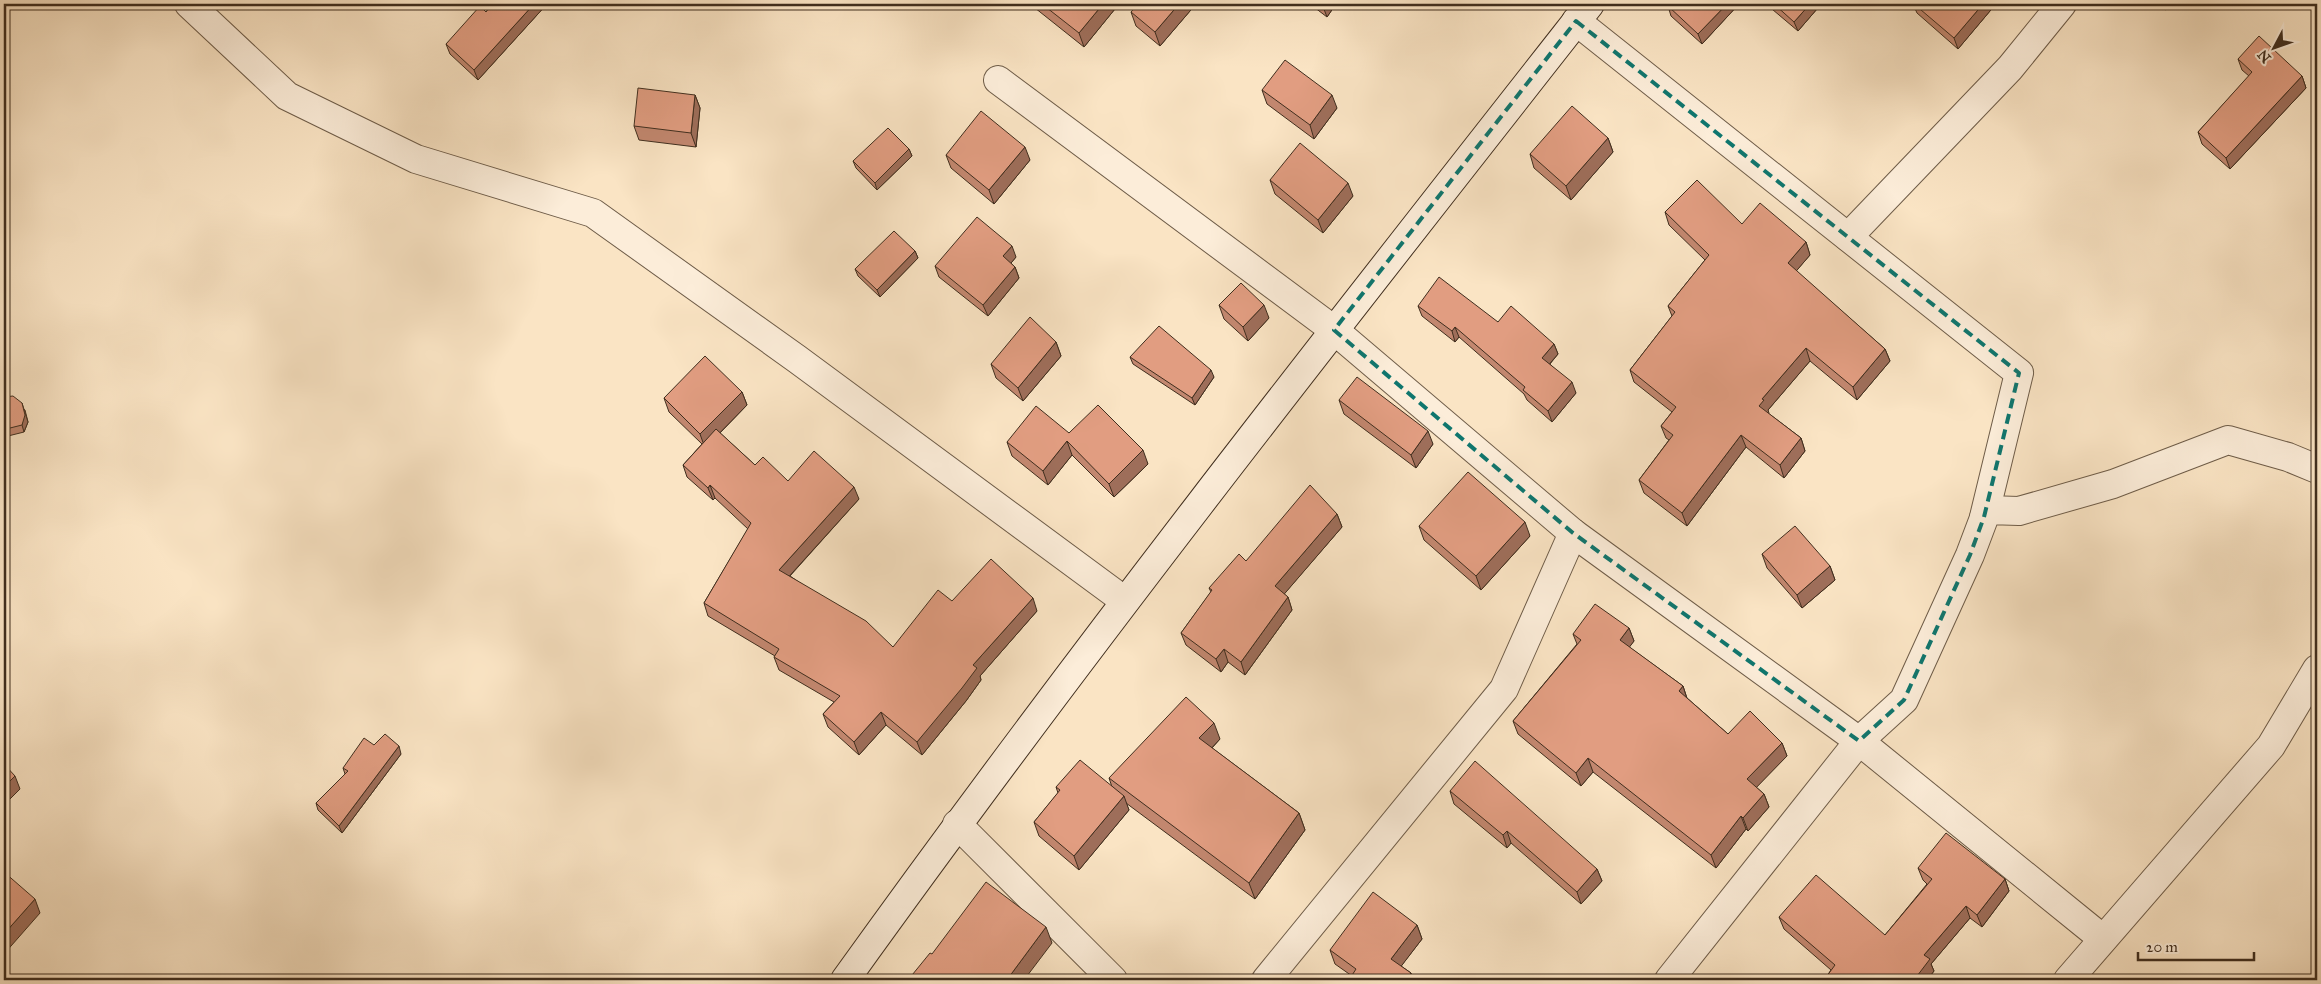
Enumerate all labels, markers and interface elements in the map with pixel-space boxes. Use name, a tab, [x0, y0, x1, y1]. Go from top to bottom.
north arrow	[2248, 22, 2298, 72]
text: N	[2254, 46, 2275, 66]
scale bar	[2138, 929, 2255, 961]
text: 20 m	[2146, 938, 2178, 956]

